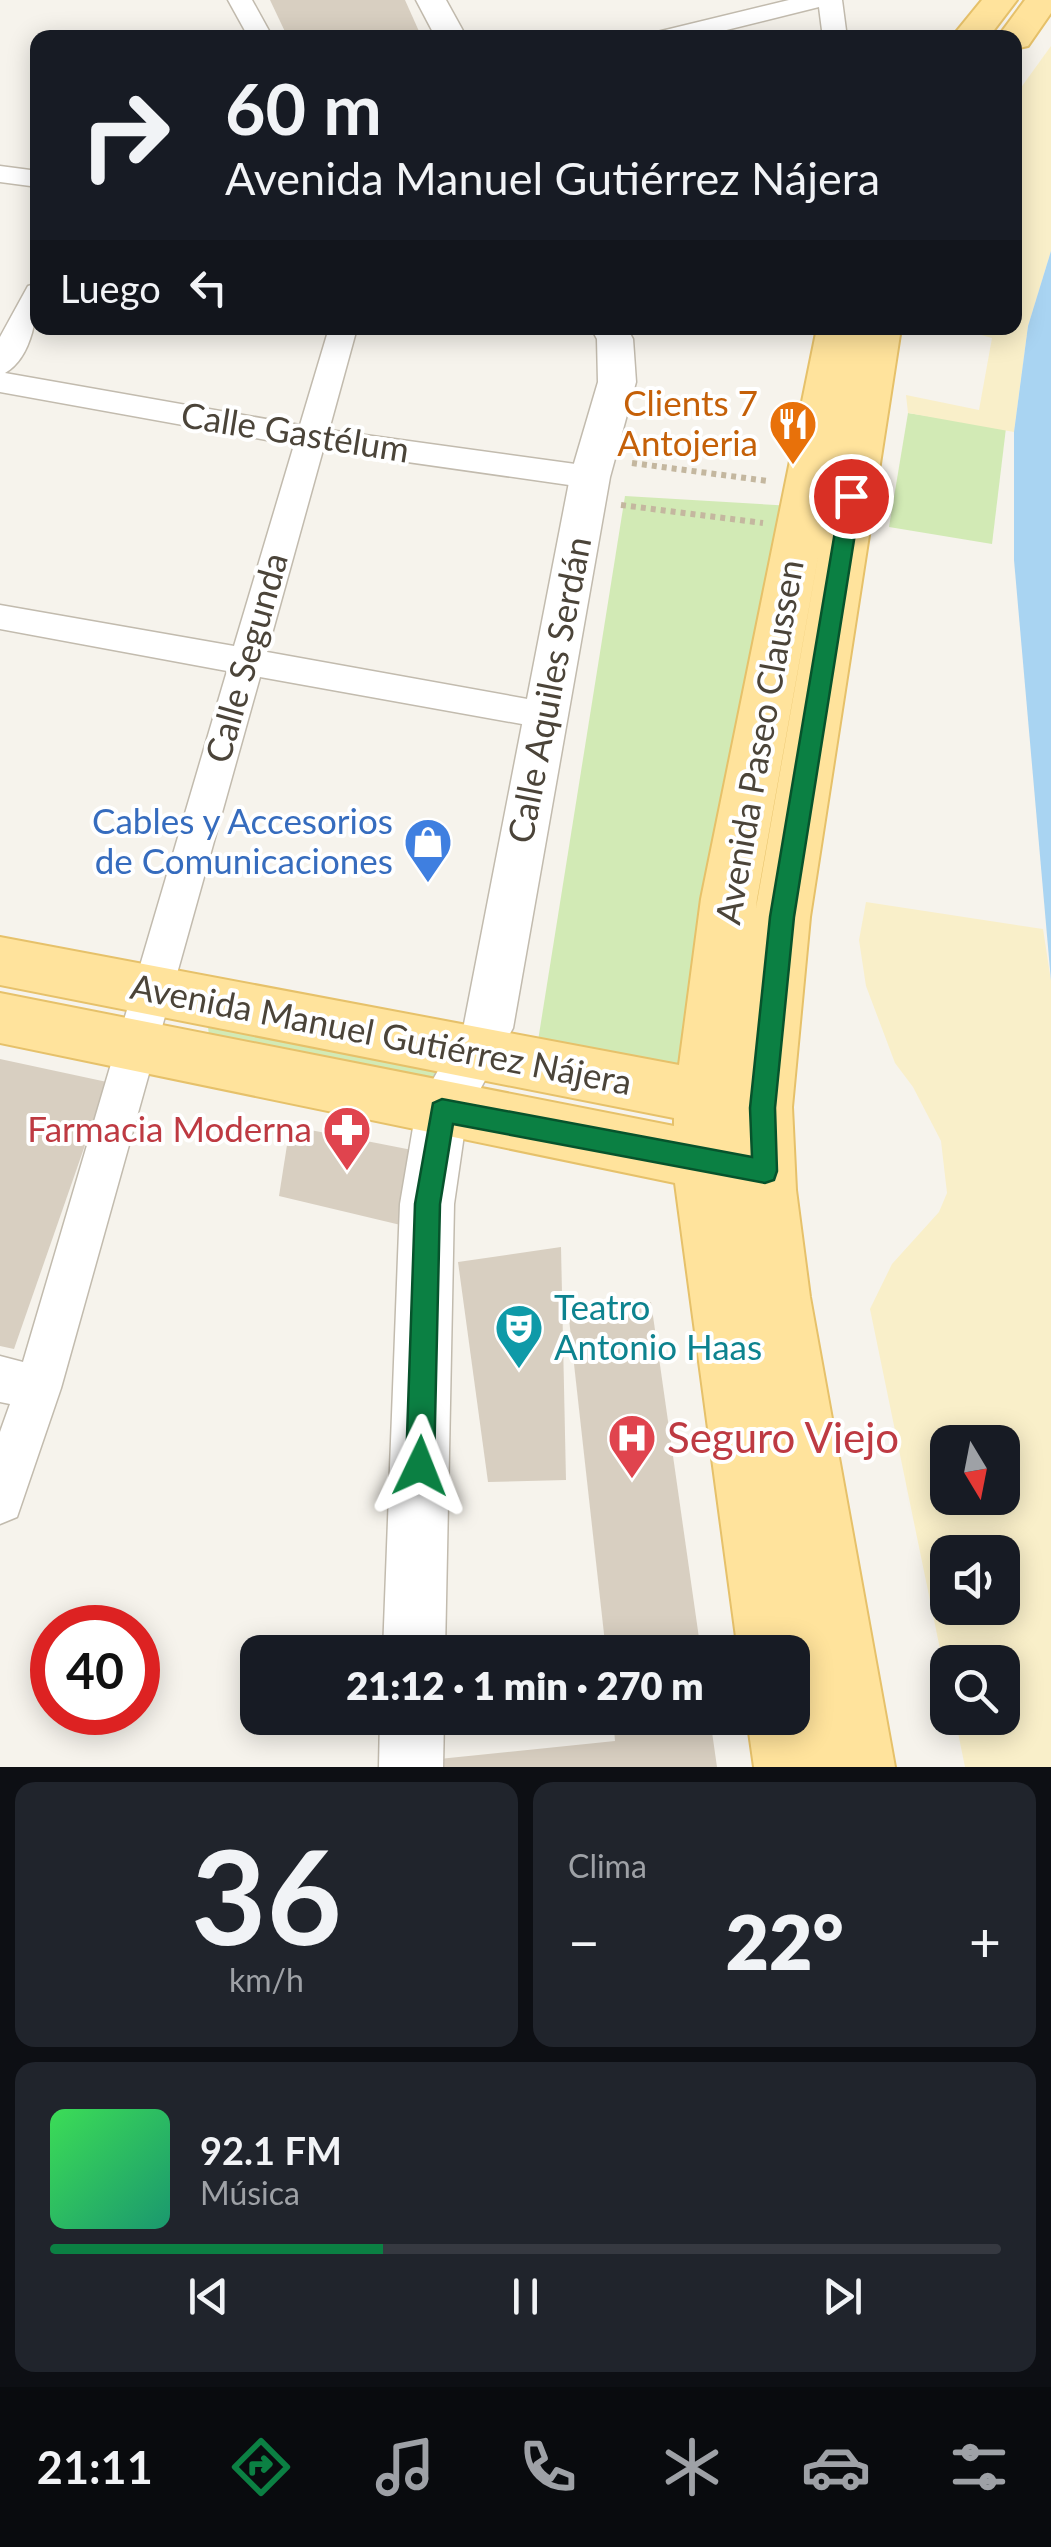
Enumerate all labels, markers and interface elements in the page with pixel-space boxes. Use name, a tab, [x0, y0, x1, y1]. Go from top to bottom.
text: 60 m	[225, 66, 382, 150]
icon: right	[60, 70, 190, 200]
text: Avenida Manuel Gutiérrez Nájera	[225, 151, 880, 205]
icon: left	[181, 260, 236, 315]
text: Luego	[60, 265, 161, 311]
place label: Clients 7 Antojeria	[617, 381, 758, 463]
street label: Calle Gastélum	[178, 392, 412, 470]
restaurant icon: Clients 7 Antojeria	[767, 398, 819, 466]
pin	[809, 454, 894, 539]
icon: arrive	[824, 469, 879, 524]
street label: Calle Aquiles Serdán	[498, 533, 598, 846]
street label: Calle Segunda	[195, 548, 295, 767]
street label: Avenida Paseo Claussen	[705, 556, 811, 927]
place label: Cables y Accesorios de Comunicaciones	[92, 799, 393, 881]
shop icon: Cables y Accesorios de Comunicaciones	[402, 816, 454, 884]
street label: Avenida Manuel Gutiérrez Nájera	[127, 964, 635, 1102]
pharmacy icon: Farmacia Moderna	[321, 1104, 373, 1172]
place label: Farmacia Moderna	[27, 1107, 312, 1149]
place label: Teatro Antonio Haas	[554, 1285, 762, 1367]
theatre icon: Teatro Antonio Haas	[493, 1302, 545, 1370]
hospital icon: Seguro Viejo	[606, 1412, 658, 1480]
place label: Seguro Viejo	[667, 1412, 899, 1462]
position arrow	[368, 1414, 472, 1518]
north arrow	[930, 1425, 1020, 1515]
map controls	[930, 1425, 1020, 1735]
button: sound	[930, 1535, 1020, 1625]
speed limit sign: 40	[30, 1605, 160, 1735]
button: search	[930, 1645, 1020, 1735]
text: 21:12 · 1 min · 270 m	[346, 1662, 704, 1708]
text: 36	[191, 1817, 342, 1973]
text: Clima	[568, 1846, 647, 1885]
text: 22°	[725, 1896, 844, 1986]
text: −	[568, 1908, 600, 1974]
text: +	[969, 1908, 1001, 1974]
text: km/h	[229, 1960, 304, 1999]
text: 92.1 FM	[200, 2127, 342, 2173]
text: Música	[200, 2173, 300, 2212]
icon: previous	[181, 2269, 236, 2324]
icon: pause	[498, 2269, 553, 2324]
icon: next	[815, 2269, 870, 2324]
icon: directions	[226, 2432, 296, 2502]
icon: music	[370, 2432, 440, 2502]
icon: phone	[513, 2432, 583, 2502]
icon: climate	[657, 2432, 727, 2502]
icon: car	[801, 2432, 871, 2502]
icon: filters	[944, 2432, 1014, 2502]
text: 21:11	[37, 2440, 153, 2494]

